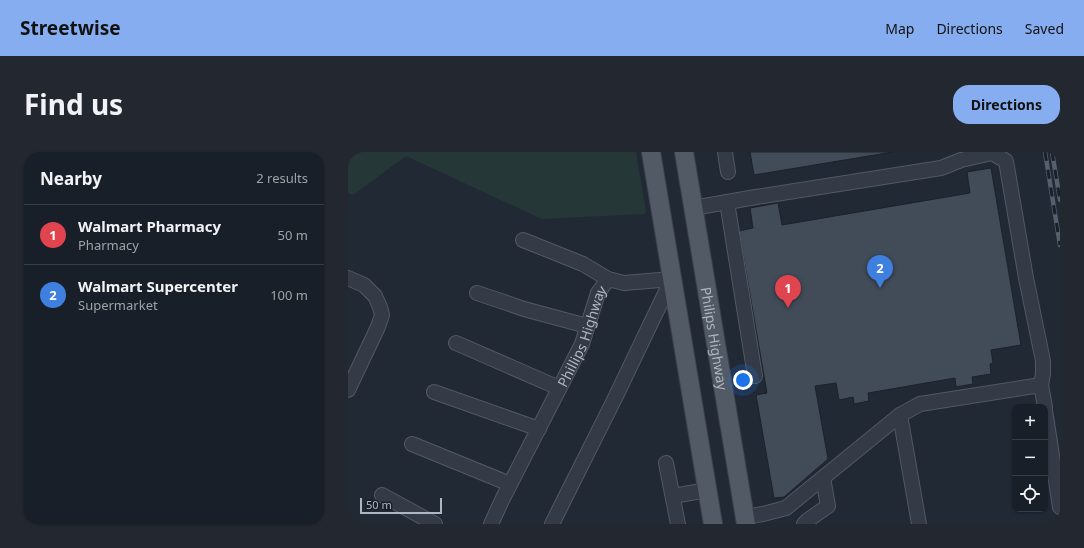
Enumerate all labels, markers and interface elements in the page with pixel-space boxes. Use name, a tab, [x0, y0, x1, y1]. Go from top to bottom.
text: Streetwise	[20, 15, 121, 41]
text: Map	[885, 19, 914, 38]
text: Directions	[936, 19, 1003, 38]
text: Saved	[1025, 19, 1064, 38]
text: Find us	[24, 85, 123, 123]
button: Directions	[953, 85, 1060, 124]
text: Nearby	[40, 167, 102, 190]
text: 2 results	[256, 169, 308, 187]
text: Walmart Pharmacy	[78, 216, 221, 236]
text: 1	[49, 226, 57, 244]
text: 50 m	[278, 226, 308, 244]
text: Pharmacy	[78, 236, 139, 254]
pin: 2	[867, 255, 893, 288]
pin: 1	[775, 275, 801, 308]
text: Walmart Supercenter	[78, 276, 238, 296]
street label: Phillips Highway	[552, 280, 611, 390]
street label: Philips Highway	[697, 285, 733, 392]
text: 2	[49, 286, 57, 304]
text: 100 m	[270, 286, 308, 304]
text: Supermarket	[78, 296, 158, 314]
your location	[733, 370, 753, 390]
map controls	[1012, 404, 1048, 512]
button: +	[1012, 404, 1048, 440]
button: −	[1012, 440, 1048, 476]
button: locate	[1012, 476, 1048, 512]
scale bar	[360, 496, 442, 515]
text: 50 m	[366, 497, 392, 512]

